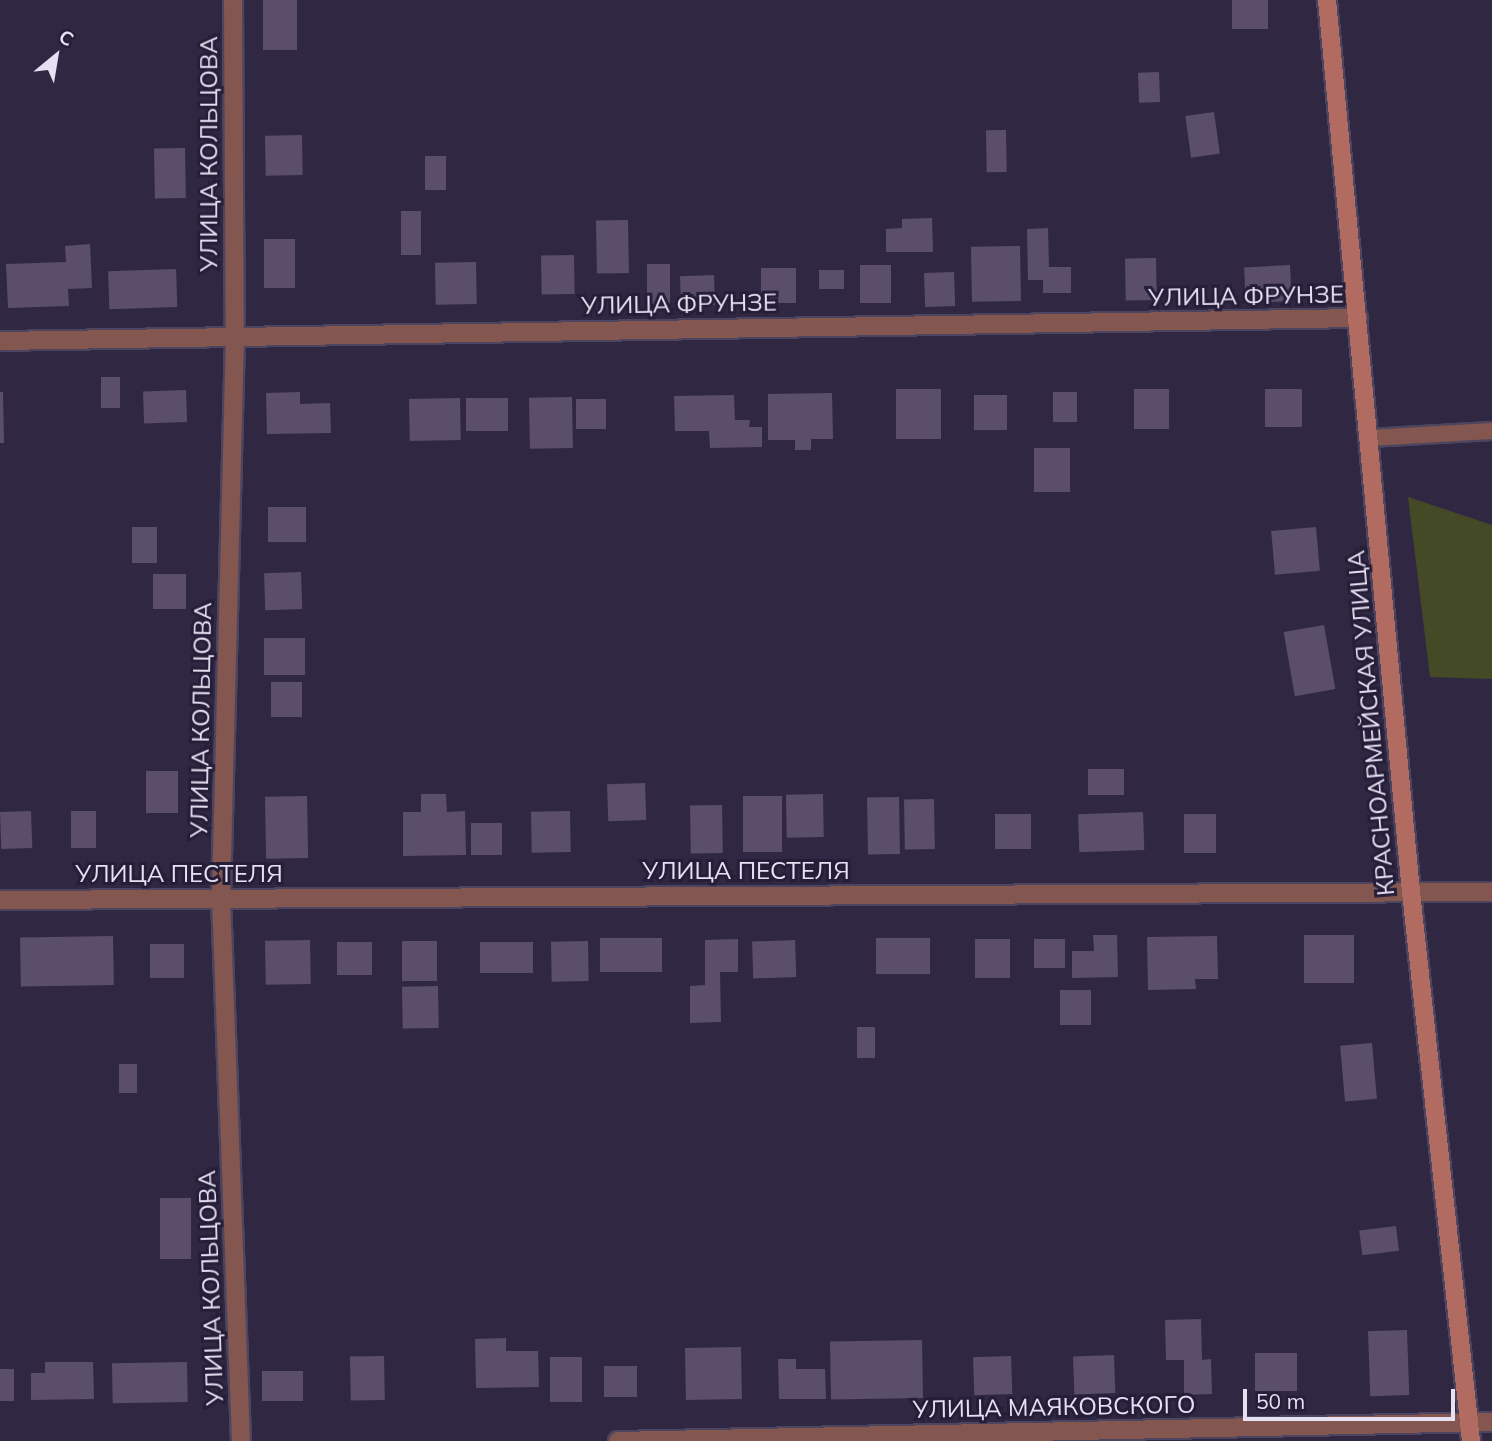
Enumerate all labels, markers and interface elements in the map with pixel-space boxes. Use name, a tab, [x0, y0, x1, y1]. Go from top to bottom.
north arrow	[21, 21, 91, 91]
text: С	[55, 24, 78, 51]
street label: УЛИЦА КОЛЬЦОВА	[195, 36, 223, 272]
street label: УЛИЦА ФРУНЗЕ	[1148, 280, 1344, 312]
street label: УЛИЦА ФРУНЗЕ	[581, 288, 777, 320]
street label: КРАСНОАРМЕЙСКАЯ УЛИЦА	[1342, 549, 1400, 897]
street label: УЛИЦА КОЛЬЦОВА	[185, 602, 217, 838]
street label: УЛИЦА ПЕСТЕЛЯ	[642, 857, 850, 885]
street label: УЛИЦА ПЕСТЕЛЯ	[75, 860, 283, 888]
street label: УЛИЦА КОЛЬЦОВА	[192, 1170, 230, 1406]
scale bar	[1247, 1374, 1459, 1418]
text: 50 m	[1256, 1388, 1305, 1414]
street label: УЛИЦА МАЯКОВСКОГО	[912, 1390, 1196, 1424]

